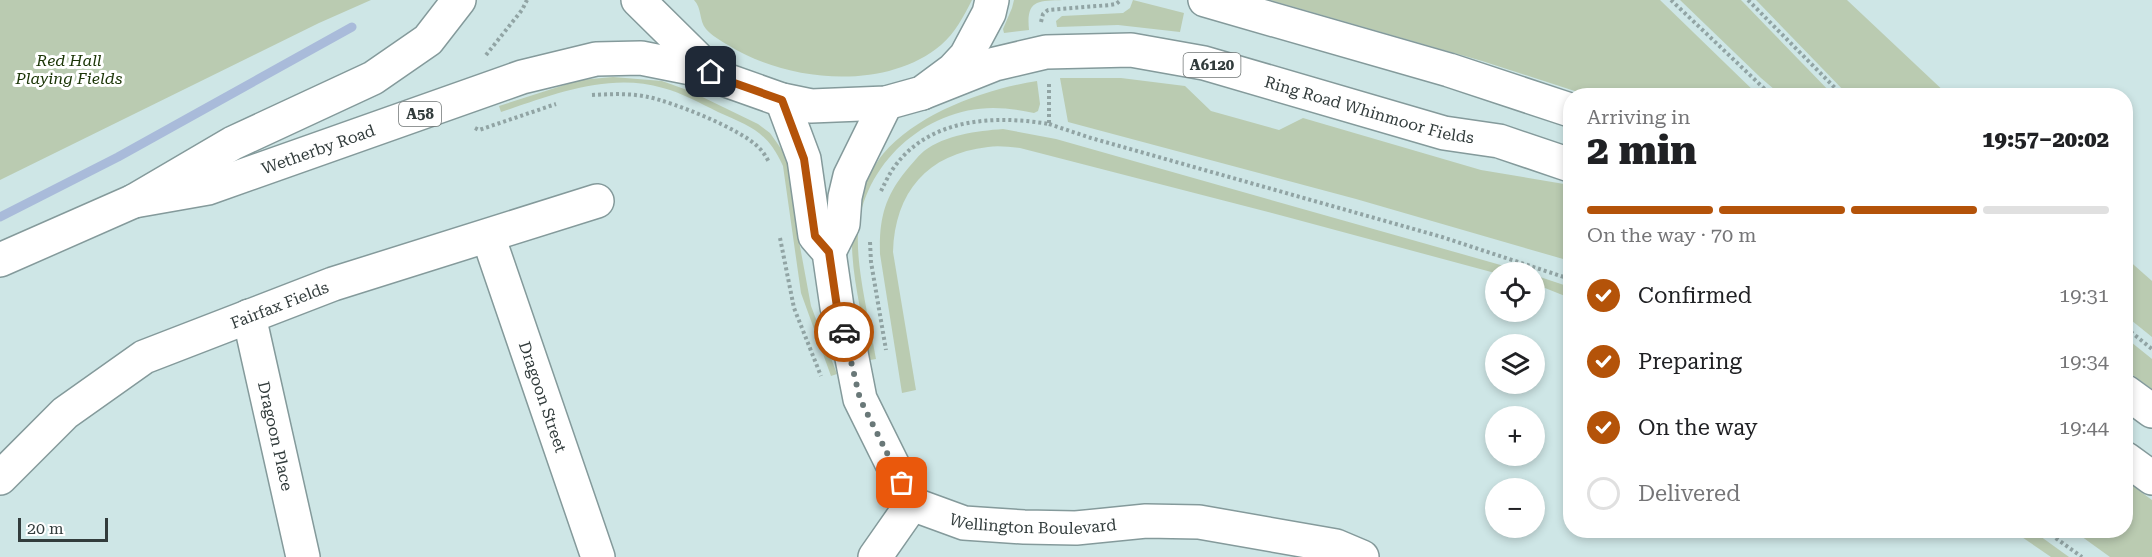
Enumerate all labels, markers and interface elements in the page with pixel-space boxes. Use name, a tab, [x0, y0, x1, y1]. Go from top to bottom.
pin	[685, 46, 736, 97]
park label: Red Hall Playing Fields	[15, 51, 122, 88]
road number: A6120	[1184, 53, 1240, 77]
icon: home	[694, 55, 727, 88]
street label: Ring Road Whinmoor Fields	[1262, 72, 1476, 147]
road number: A58	[399, 102, 441, 126]
text: Arriving in	[1587, 105, 1690, 129]
street label: Wetherby Road	[259, 120, 377, 178]
text: 19:57–20:02	[1982, 127, 2109, 152]
text: 2 min	[1587, 128, 1697, 174]
text: On the way · 70 m	[1587, 223, 1757, 247]
map controls	[1485, 262, 1545, 538]
button: locate	[1485, 262, 1545, 322]
street label: Fairfax Fields	[228, 277, 332, 332]
icon: check	[1587, 279, 1620, 312]
text: Confirmed	[1638, 283, 1752, 308]
text: 19:31	[2059, 283, 2109, 307]
courier	[814, 302, 874, 362]
icon: car	[828, 316, 861, 349]
button: layers	[1485, 334, 1545, 394]
street label: Dragoon Street	[515, 339, 571, 455]
icon: check	[1587, 345, 1620, 378]
text: Preparing	[1638, 349, 1742, 374]
text: 19:34	[2059, 349, 2109, 373]
street label: Dragoon Place	[254, 379, 297, 493]
button: +	[1485, 406, 1545, 466]
icon: check	[1587, 411, 1620, 444]
text: On the way	[1638, 415, 1758, 440]
text: 19:44	[2059, 415, 2109, 439]
pin	[876, 457, 927, 508]
icon: bag	[885, 466, 918, 499]
button: −	[1485, 478, 1545, 538]
text: Delivered	[1638, 481, 1740, 506]
street label: Wellington Boulevard	[947, 509, 1117, 538]
scale bar	[18, 515, 108, 542]
text: 20 m	[27, 519, 64, 538]

